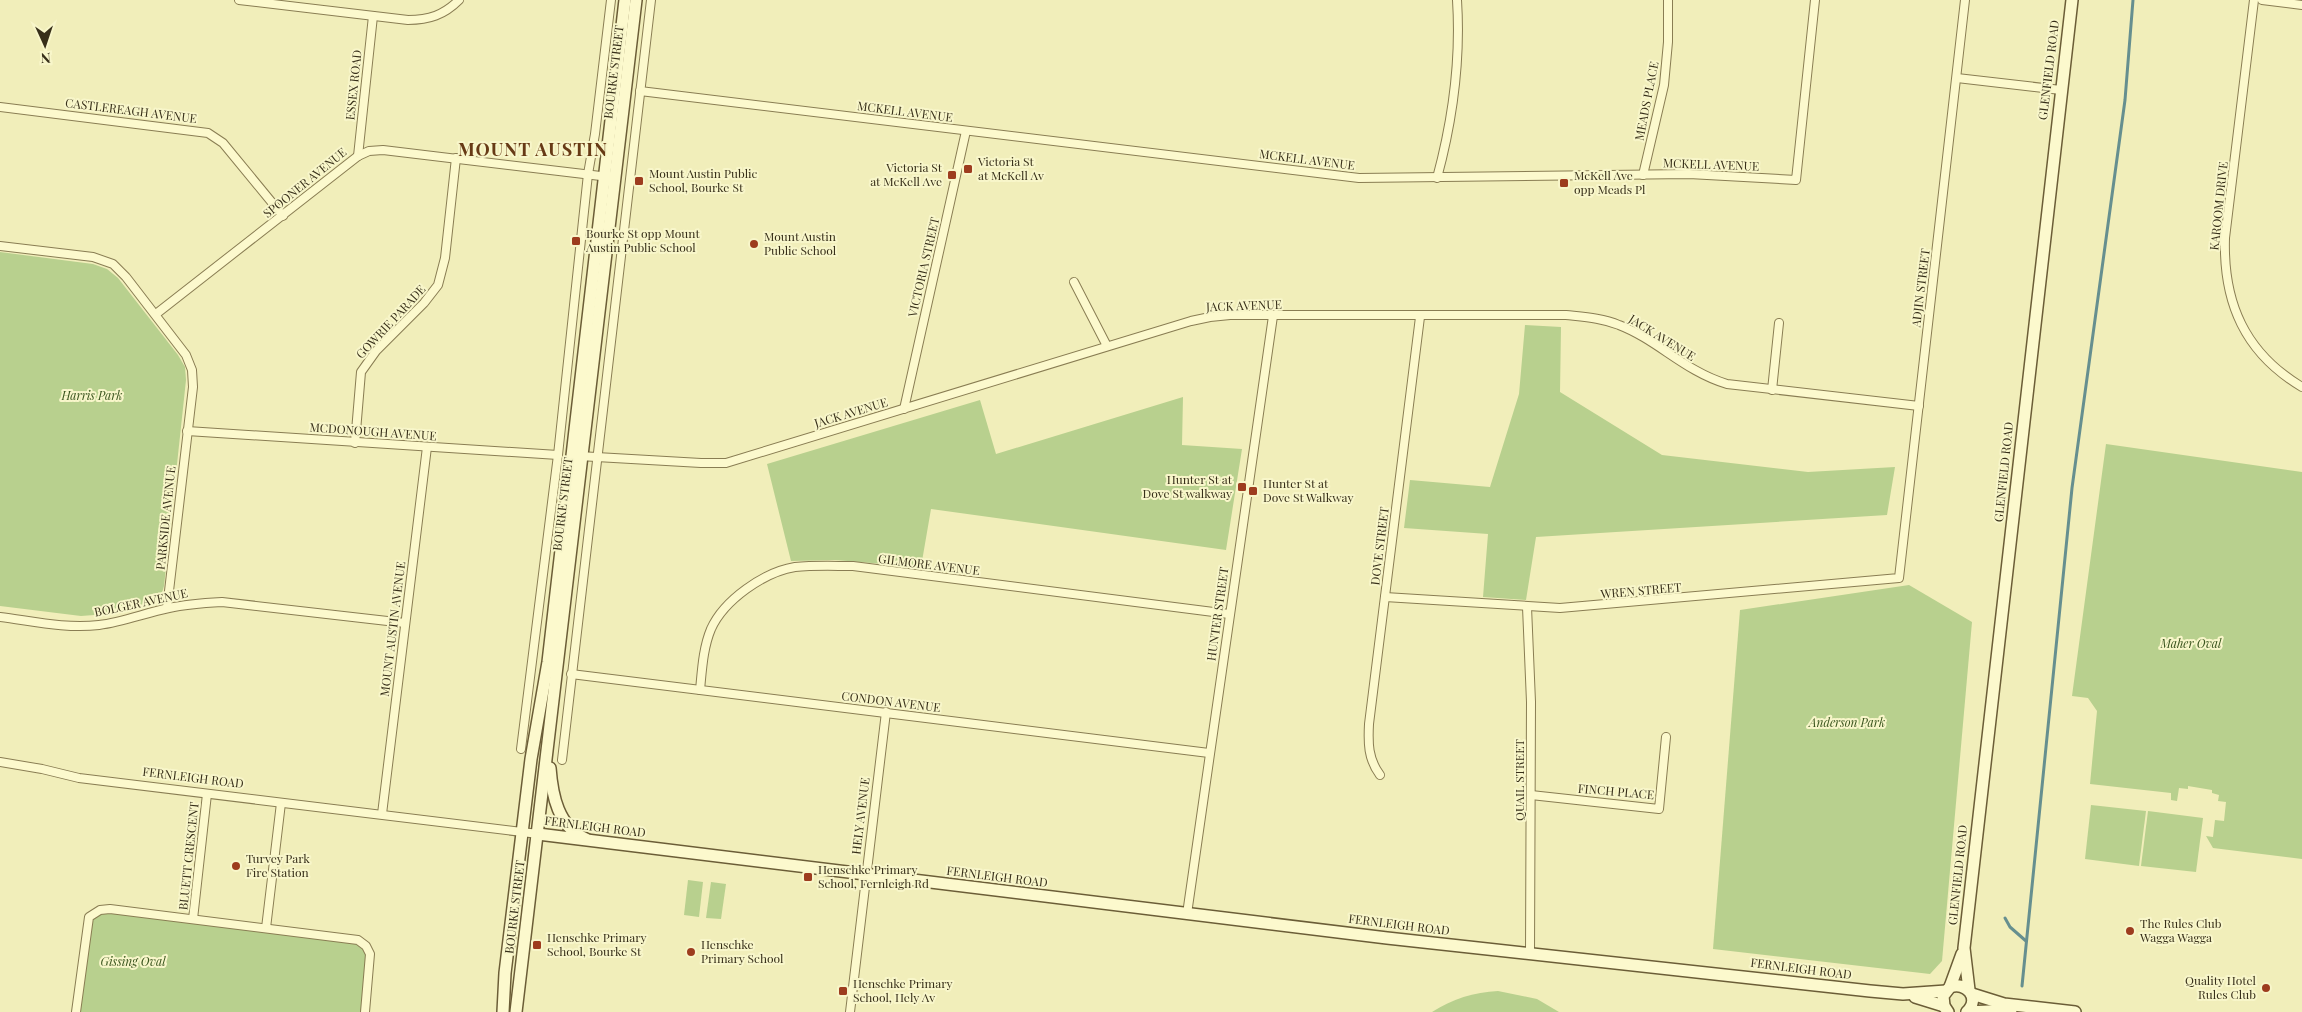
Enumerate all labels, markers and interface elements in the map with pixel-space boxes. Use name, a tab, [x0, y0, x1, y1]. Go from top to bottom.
street label: GLENFIELD ROAD	[2034, 19, 2062, 121]
north arrow	[20, 20, 70, 70]
street label: BOURKE STREET	[599, 24, 627, 120]
text: N	[40, 49, 51, 68]
street label: ESSEX ROAD	[341, 49, 365, 121]
street label: MEADS PLACE	[1631, 60, 1662, 142]
street label: CASTLEREAGH AVENUE	[64, 94, 198, 126]
street label: MCKELL AVENUE	[856, 97, 954, 125]
district label: MOUNT AUSTIN	[458, 137, 608, 161]
street label: SPOONER AVENUE	[259, 144, 349, 221]
street label: MCKELL AVENUE	[1258, 145, 1356, 173]
place label: Victoria St at McKell Av	[977, 153, 1044, 183]
street label: MCKELL AVENUE	[1663, 154, 1759, 174]
place label: Victoria St at McKell Ave	[870, 159, 943, 189]
street label: KAROOM DRIVE	[2205, 161, 2231, 251]
marker: Victoria St at McKell Av	[962, 163, 974, 175]
place label: Mount Austin Public School, Bourke St	[649, 165, 758, 195]
place label: McKell Ave opp Meads Pl	[1574, 167, 1646, 197]
marker: Victoria St at McKell Ave	[946, 169, 958, 181]
marker: Mount Austin Public School, Bourke St	[633, 175, 645, 187]
marker: McKell Ave opp Meads Pl	[1558, 177, 1570, 189]
street label: VICTORIA STREET	[904, 215, 942, 319]
place label: Bourke St opp Mount Austin Public School	[585, 225, 700, 255]
place label: Mount Austin Public School	[764, 228, 837, 258]
marker: Bourke St opp Mount Austin Public School	[570, 235, 582, 247]
marker: Mount Austin Public School	[748, 238, 760, 250]
street label: ADJIN STREET	[1907, 247, 1933, 329]
street label: GOWRIE PARADE	[352, 281, 429, 362]
street label: JACK AVENUE	[1205, 296, 1282, 314]
street label: JACK AVENUE	[1625, 310, 1699, 364]
park label: Harris Park	[61, 387, 123, 403]
street label: JACK AVENUE	[811, 393, 889, 431]
street label: MCDONOUGH AVENUE	[309, 419, 437, 443]
street label: GLENFIELD ROAD	[1990, 421, 2016, 523]
street label: BOURKE STREET	[548, 456, 576, 552]
street label: PARKSIDE AVENUE	[152, 465, 178, 571]
place label: Hunter St at Dove St walkway	[1143, 471, 1233, 501]
place label: Hunter St at Dove St Walkway	[1263, 475, 1354, 505]
marker: Hunter St at Dove St walkway	[1236, 481, 1248, 493]
marker: Hunter St at Dove St Walkway	[1247, 485, 1259, 497]
street label: DOVE STREET	[1366, 505, 1392, 586]
street label: GILMORE AVENUE	[877, 550, 981, 578]
street label: MOUNT AUSTIN AVENUE	[376, 560, 408, 697]
street label: HUNTER STREET	[1202, 565, 1232, 662]
street label: WREN STREET	[1599, 578, 1683, 602]
street label: BOLGER AVENUE	[93, 584, 189, 620]
park label: Maher Oval	[2160, 635, 2222, 651]
street label: CONDON AVENUE	[841, 687, 942, 715]
park label: Anderson Park	[1807, 714, 1885, 730]
street label: QUAIL STREET	[1511, 739, 1527, 821]
street label: FERNLEIGH ROAD	[142, 763, 245, 791]
street label: HELY AVENUE	[847, 776, 873, 855]
street label: FINCH PLACE	[1577, 780, 1655, 802]
street label: BLUETT CRESCENT	[174, 800, 202, 911]
street label: FERNLEIGH ROAD	[544, 812, 647, 840]
street label: GLENFIELD ROAD	[1944, 824, 1970, 926]
place label: Turvey Park Fire Station	[246, 850, 310, 880]
street label: BOURKE STREET	[500, 859, 528, 955]
marker: Turvey Park Fire Station	[230, 860, 242, 872]
place label: Henschke Primary School, Fernleigh Rd	[818, 861, 929, 891]
street label: FERNLEIGH ROAD	[946, 862, 1049, 890]
marker: Henschke Primary School, Fernleigh Rd	[802, 871, 814, 883]
street label: FERNLEIGH ROAD	[1348, 910, 1451, 938]
place label: The Rules Club Wagga Wagga	[2139, 915, 2222, 945]
marker: The Rules Club Wagga Wagga	[2124, 925, 2136, 937]
place label: Henschke Primary School, Bourke St	[547, 929, 647, 959]
place label: Henschke Primary School	[701, 936, 784, 966]
marker: Henschke Primary School, Bourke St	[531, 939, 543, 951]
marker: Henschke Primary School	[685, 946, 697, 958]
park label: Gissing Oval	[101, 953, 166, 969]
street label: FERNLEIGH ROAD	[1750, 954, 1853, 982]
place label: Quality Hotel Rules Club	[2185, 972, 2257, 1002]
place label: Henschke Primary School, Hely Av	[853, 975, 953, 1005]
marker: Quality Hotel Rules Club	[2260, 982, 2272, 994]
marker: Henschke Primary School, Hely Av	[837, 985, 849, 997]

